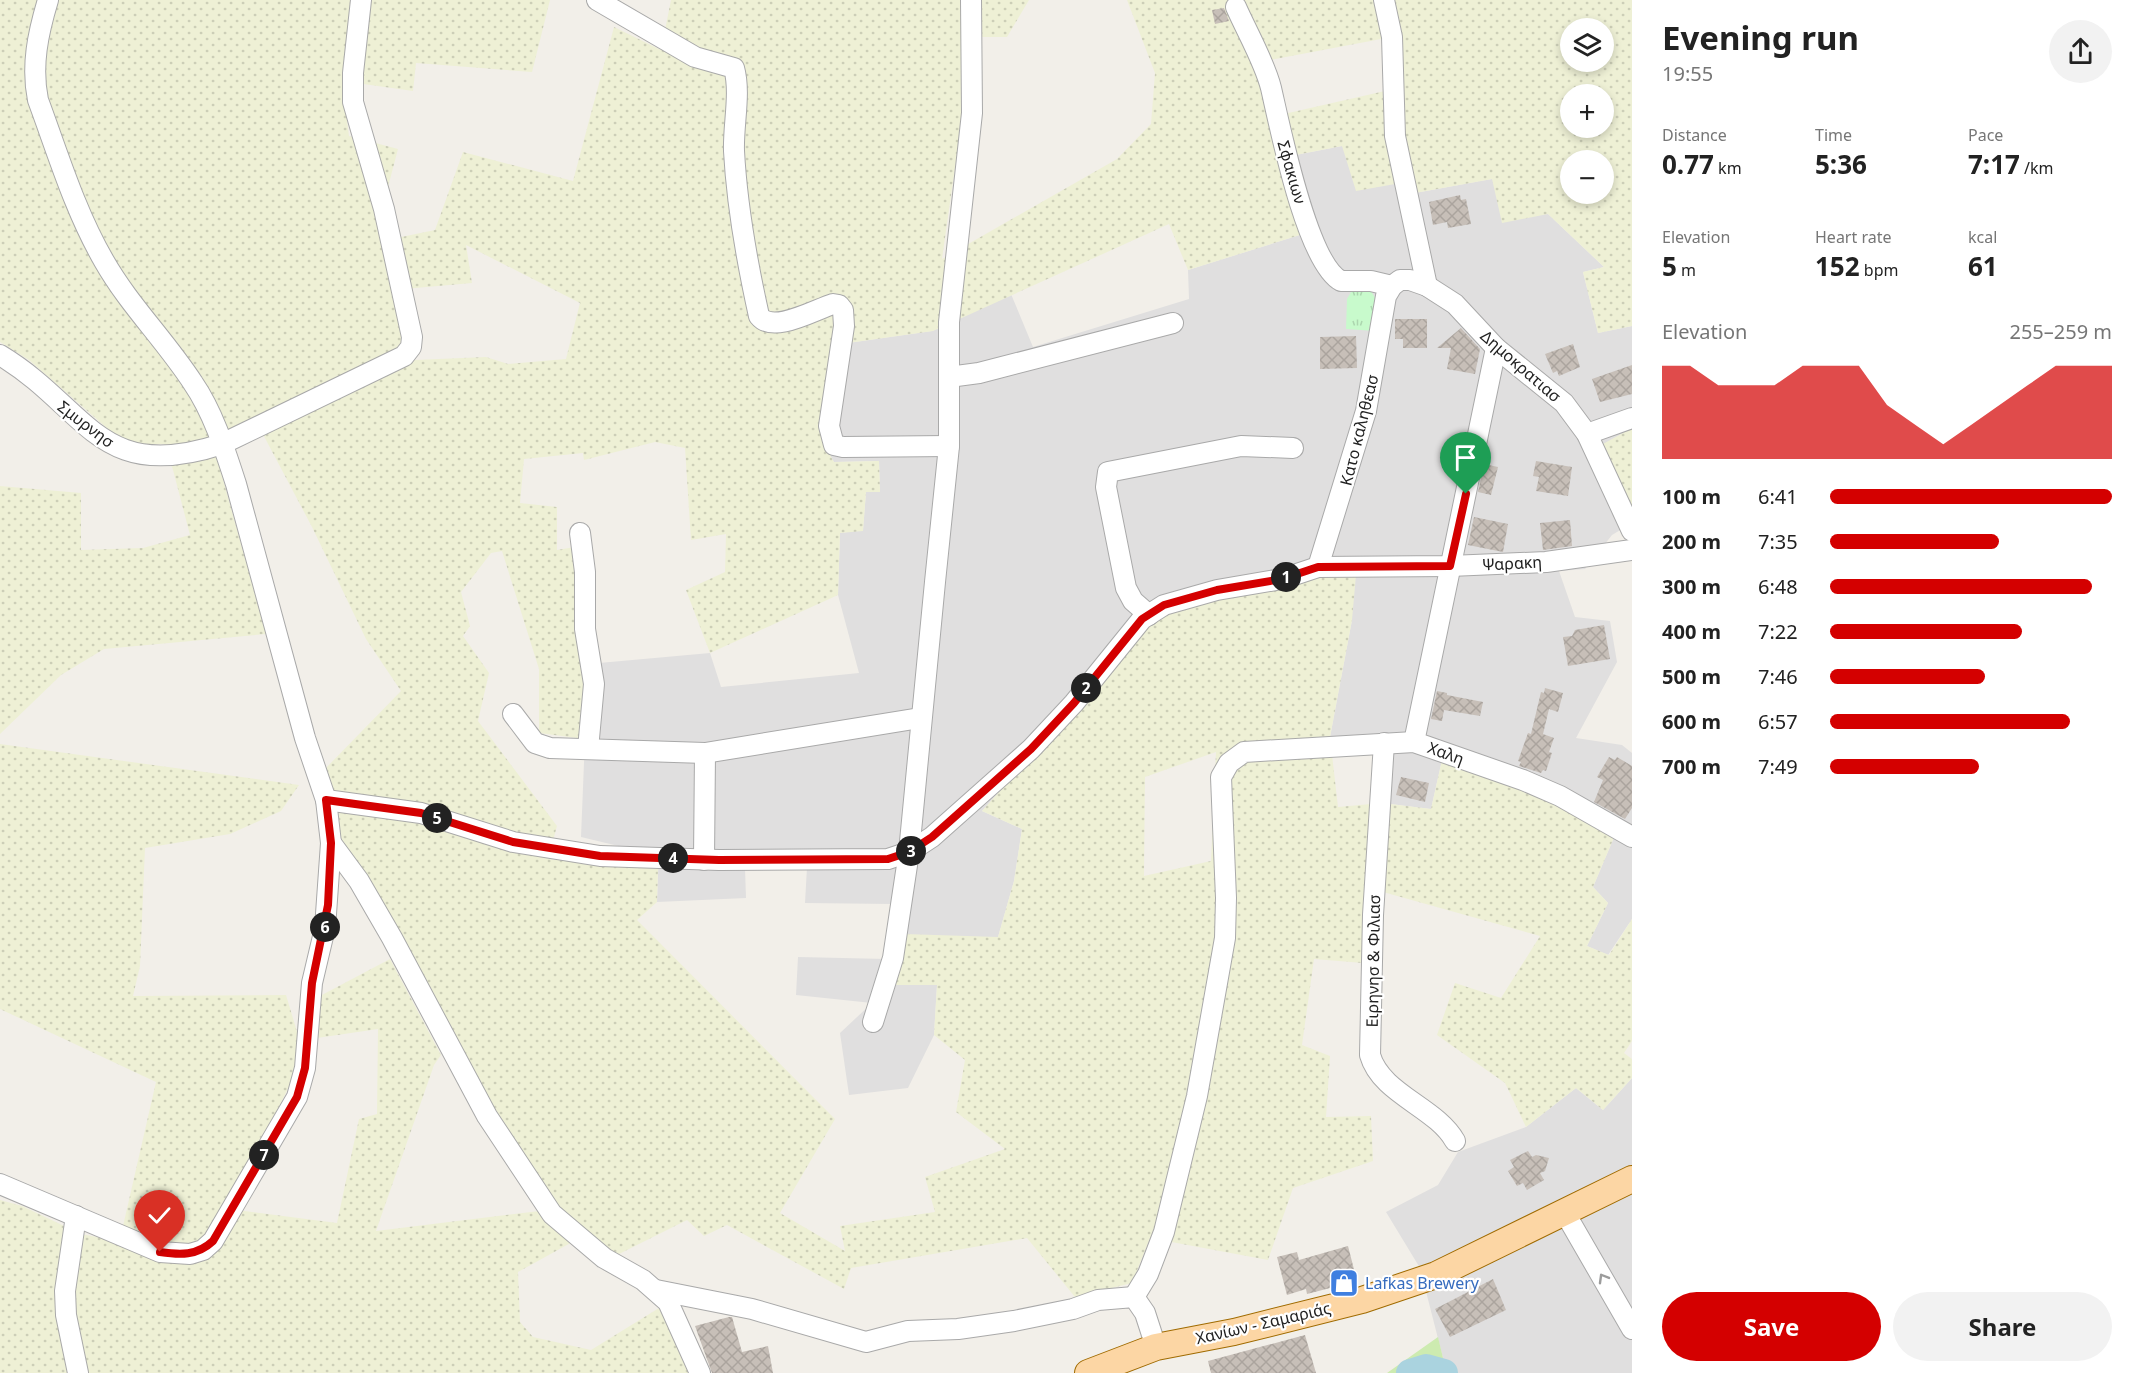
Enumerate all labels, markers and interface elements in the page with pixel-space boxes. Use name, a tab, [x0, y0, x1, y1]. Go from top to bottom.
text: Evening run	[1662, 15, 1859, 60]
map controls	[1560, 18, 1614, 204]
button: layers	[1560, 18, 1614, 72]
button: share	[2049, 20, 2112, 83]
text: 19:55	[1662, 60, 1713, 87]
button: +	[1560, 84, 1614, 138]
text: Distance	[1662, 124, 1727, 146]
text: Time	[1815, 124, 1852, 146]
text: Pace	[1968, 124, 2003, 146]
street label: Σφακιων	[1272, 138, 1312, 206]
text: 0.77	[1662, 146, 1714, 182]
text: 5:36	[1815, 146, 1867, 182]
text: 7:17	[1968, 146, 2020, 182]
button: −	[1560, 150, 1614, 204]
text: km	[1714, 157, 1742, 179]
text: /km	[2020, 157, 2054, 179]
text: Elevation	[1662, 226, 1730, 248]
text: Heart rate	[1815, 226, 1891, 248]
text: kcal	[1968, 226, 1997, 248]
text: 5	[1662, 248, 1677, 284]
text: 152	[1815, 248, 1860, 284]
text: 61	[1968, 248, 1998, 284]
text: m	[1677, 259, 1696, 281]
text: bpm	[1860, 259, 1898, 281]
text: Elevation	[1662, 318, 1747, 345]
text: 255–259 m	[2009, 318, 2112, 345]
street label: Δημοκρατιασ	[1476, 325, 1566, 407]
street label: Κατο καληθεασ	[1335, 372, 1383, 488]
street label: Σμυρνησ	[53, 395, 119, 453]
pin	[1440, 432, 1491, 494]
icon: arrive	[1449, 441, 1482, 474]
text: 100 m	[1662, 483, 1721, 510]
text: 6:41	[1758, 483, 1798, 510]
text: 200 m	[1662, 528, 1721, 555]
text: 7:35	[1758, 528, 1798, 555]
street label: Ψαρακη	[1481, 550, 1543, 576]
pin: 1	[1271, 562, 1301, 592]
text: 1	[1281, 566, 1291, 588]
text: 300 m	[1662, 573, 1721, 600]
text: 6:48	[1758, 573, 1798, 600]
text: 400 m	[1662, 618, 1721, 645]
text: 7:22	[1758, 618, 1798, 645]
text: 500 m	[1662, 663, 1721, 690]
text: 7:46	[1758, 663, 1798, 690]
pin: 2	[1071, 673, 1101, 703]
text: 2	[1081, 677, 1091, 699]
text: 600 m	[1662, 708, 1721, 735]
text: 6:57	[1758, 708, 1798, 735]
street label: Χαλη	[1425, 736, 1467, 770]
text: 700 m	[1662, 753, 1721, 780]
text: 7:49	[1758, 753, 1798, 780]
pin: 5	[422, 803, 452, 833]
text: 5	[432, 807, 442, 829]
pin: 3	[896, 836, 926, 866]
text: 3	[906, 840, 916, 862]
pin: 4	[658, 843, 688, 873]
text: 4	[668, 847, 678, 869]
street label: Ειρηνησ & Φιλιασ	[1361, 894, 1385, 1028]
pin: 6	[310, 912, 340, 942]
text: 6	[320, 916, 330, 938]
pin: 7	[249, 1140, 279, 1170]
text: 7	[259, 1144, 269, 1166]
pin	[134, 1190, 185, 1252]
icon: check	[143, 1199, 176, 1232]
shop icon: Lafkas Brewery	[1328, 1267, 1360, 1299]
place label: Lafkas Brewery	[1365, 1272, 1480, 1294]
one-way arrow	[1599, 1274, 1610, 1285]
button: Save	[1662, 1292, 1881, 1361]
button: Share	[1893, 1292, 2112, 1361]
street label: Χανίων - Σαμαριάς	[1193, 1297, 1333, 1349]

